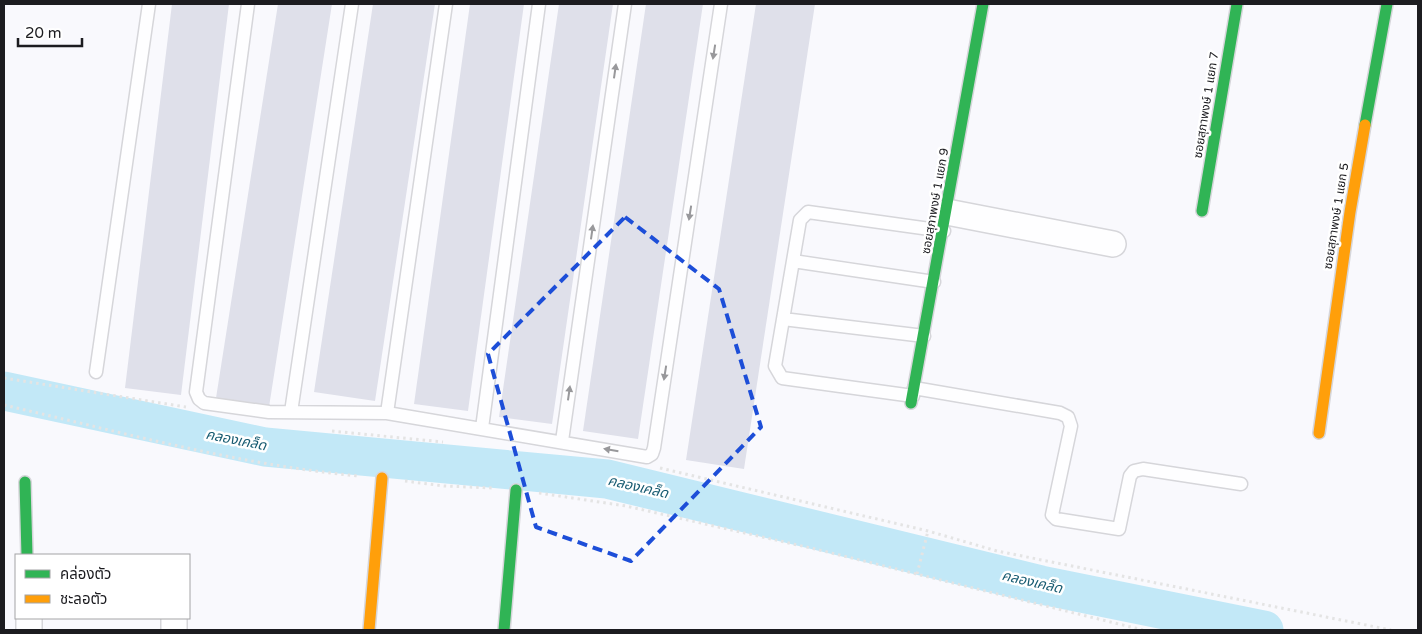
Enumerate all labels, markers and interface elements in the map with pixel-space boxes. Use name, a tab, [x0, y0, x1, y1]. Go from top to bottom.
scale bar	[18, 15, 81, 47]
text: 20 m	[25, 24, 62, 42]
one-way arrow	[709, 44, 717, 60]
street label: ซอยสุภาพงษ์ 1 แยก 7	[1191, 51, 1221, 159]
one-way arrow	[612, 63, 620, 79]
street label: ซอยสุภาพงษ์ 1 แยก 9	[919, 147, 951, 255]
street label: ซอยสุภาพงษ์ 1 แยก 5	[1321, 162, 1351, 270]
one-way arrow	[685, 205, 693, 221]
one-way arrow	[588, 224, 596, 240]
one-way arrow	[661, 366, 669, 382]
one-way arrow	[565, 384, 573, 400]
water label: คลองเคล็ด	[204, 426, 268, 454]
one-way arrow	[602, 445, 618, 453]
water label: คลองเคล็ด	[606, 472, 670, 502]
legend	[15, 554, 190, 619]
text: คล่องตัว	[60, 565, 111, 583]
water label: คลองเคล็ด	[1000, 567, 1064, 597]
text: ชะลอตัว	[60, 590, 107, 608]

